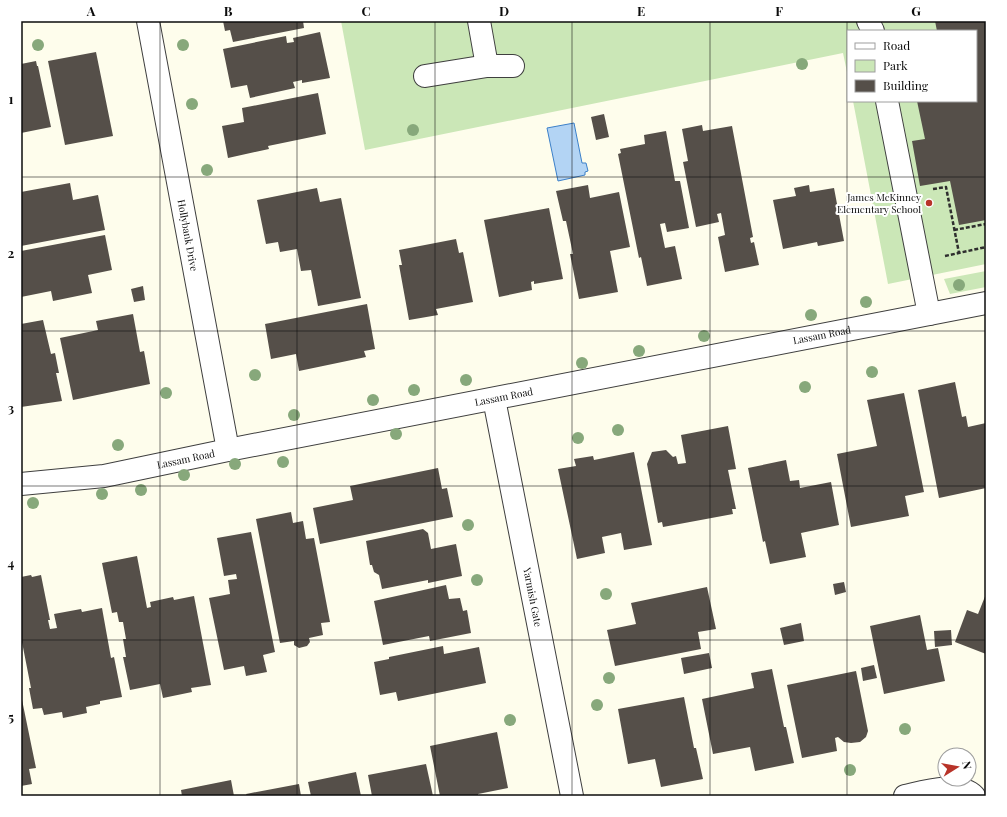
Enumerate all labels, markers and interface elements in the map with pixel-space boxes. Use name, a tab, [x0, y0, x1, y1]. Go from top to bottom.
text: A	[86, 2, 96, 19]
text: B	[224, 2, 233, 19]
text: C	[361, 2, 371, 19]
text: D	[499, 2, 509, 19]
text: E	[637, 2, 645, 19]
text: F	[775, 2, 783, 19]
text: G	[911, 2, 921, 19]
legend	[847, 30, 977, 102]
text: Road	[883, 37, 910, 53]
text: Park	[883, 57, 908, 73]
text: Building	[883, 77, 929, 93]
text: 1	[9, 90, 14, 107]
place label: James McKinney Elementary School	[837, 190, 921, 216]
street label: Hollybank Drive	[174, 198, 201, 272]
marker: James McKinney Elementary School	[924, 198, 934, 208]
text: 2	[8, 244, 15, 261]
street label: Lassam Road	[792, 322, 852, 347]
street label: Lassam Road	[473, 384, 534, 409]
text: 3	[8, 399, 14, 416]
street label: Lassam Road	[156, 446, 216, 472]
text: 4	[8, 554, 15, 571]
street label: Yarmish Gate	[520, 565, 546, 628]
text: 5	[8, 708, 14, 725]
north arrow	[937, 747, 977, 787]
text: N	[959, 760, 975, 770]

